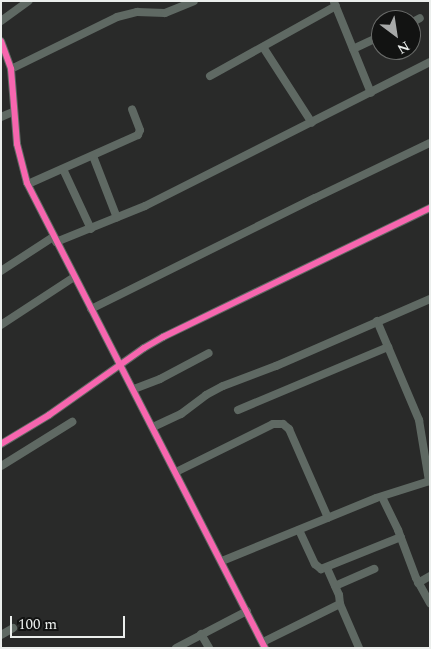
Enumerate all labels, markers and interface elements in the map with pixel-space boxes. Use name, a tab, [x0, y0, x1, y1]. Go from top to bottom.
north arrow	[371, 10, 421, 60]
text: N	[393, 35, 414, 59]
scale bar	[12, 606, 128, 638]
text: 100 m	[18, 613, 57, 636]

